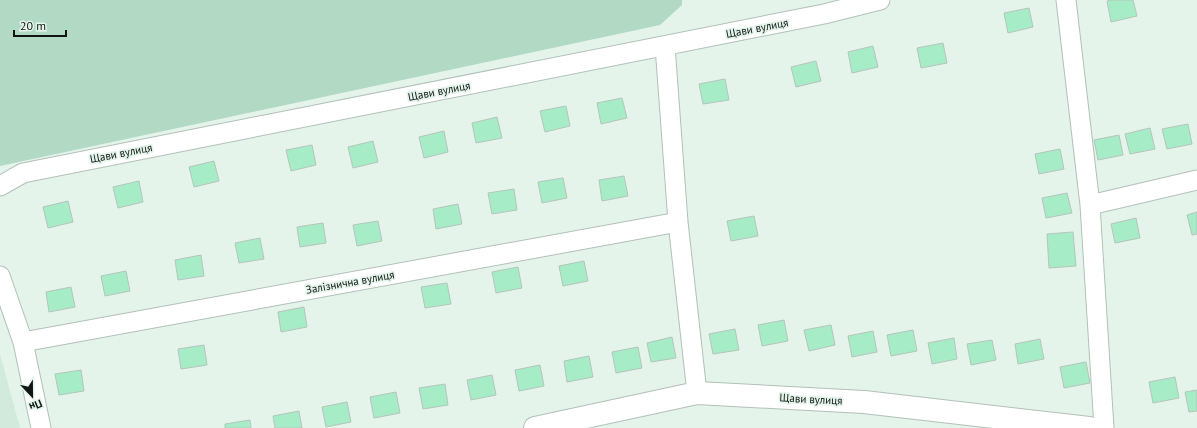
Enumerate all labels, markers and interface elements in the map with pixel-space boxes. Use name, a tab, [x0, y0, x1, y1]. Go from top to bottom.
scale bar	[14, 12, 66, 38]
street label: Щави вулиця	[725, 15, 789, 41]
text: 20 m	[20, 18, 46, 33]
street label: Щави вулиця	[407, 78, 471, 104]
street label: Щави вулиця	[89, 140, 153, 166]
street label: Залізнична вулиця	[305, 267, 395, 297]
north arrow	[12, 376, 52, 416]
street label: Щави вулиця	[779, 390, 843, 408]
text: Пн	[27, 396, 44, 414]

